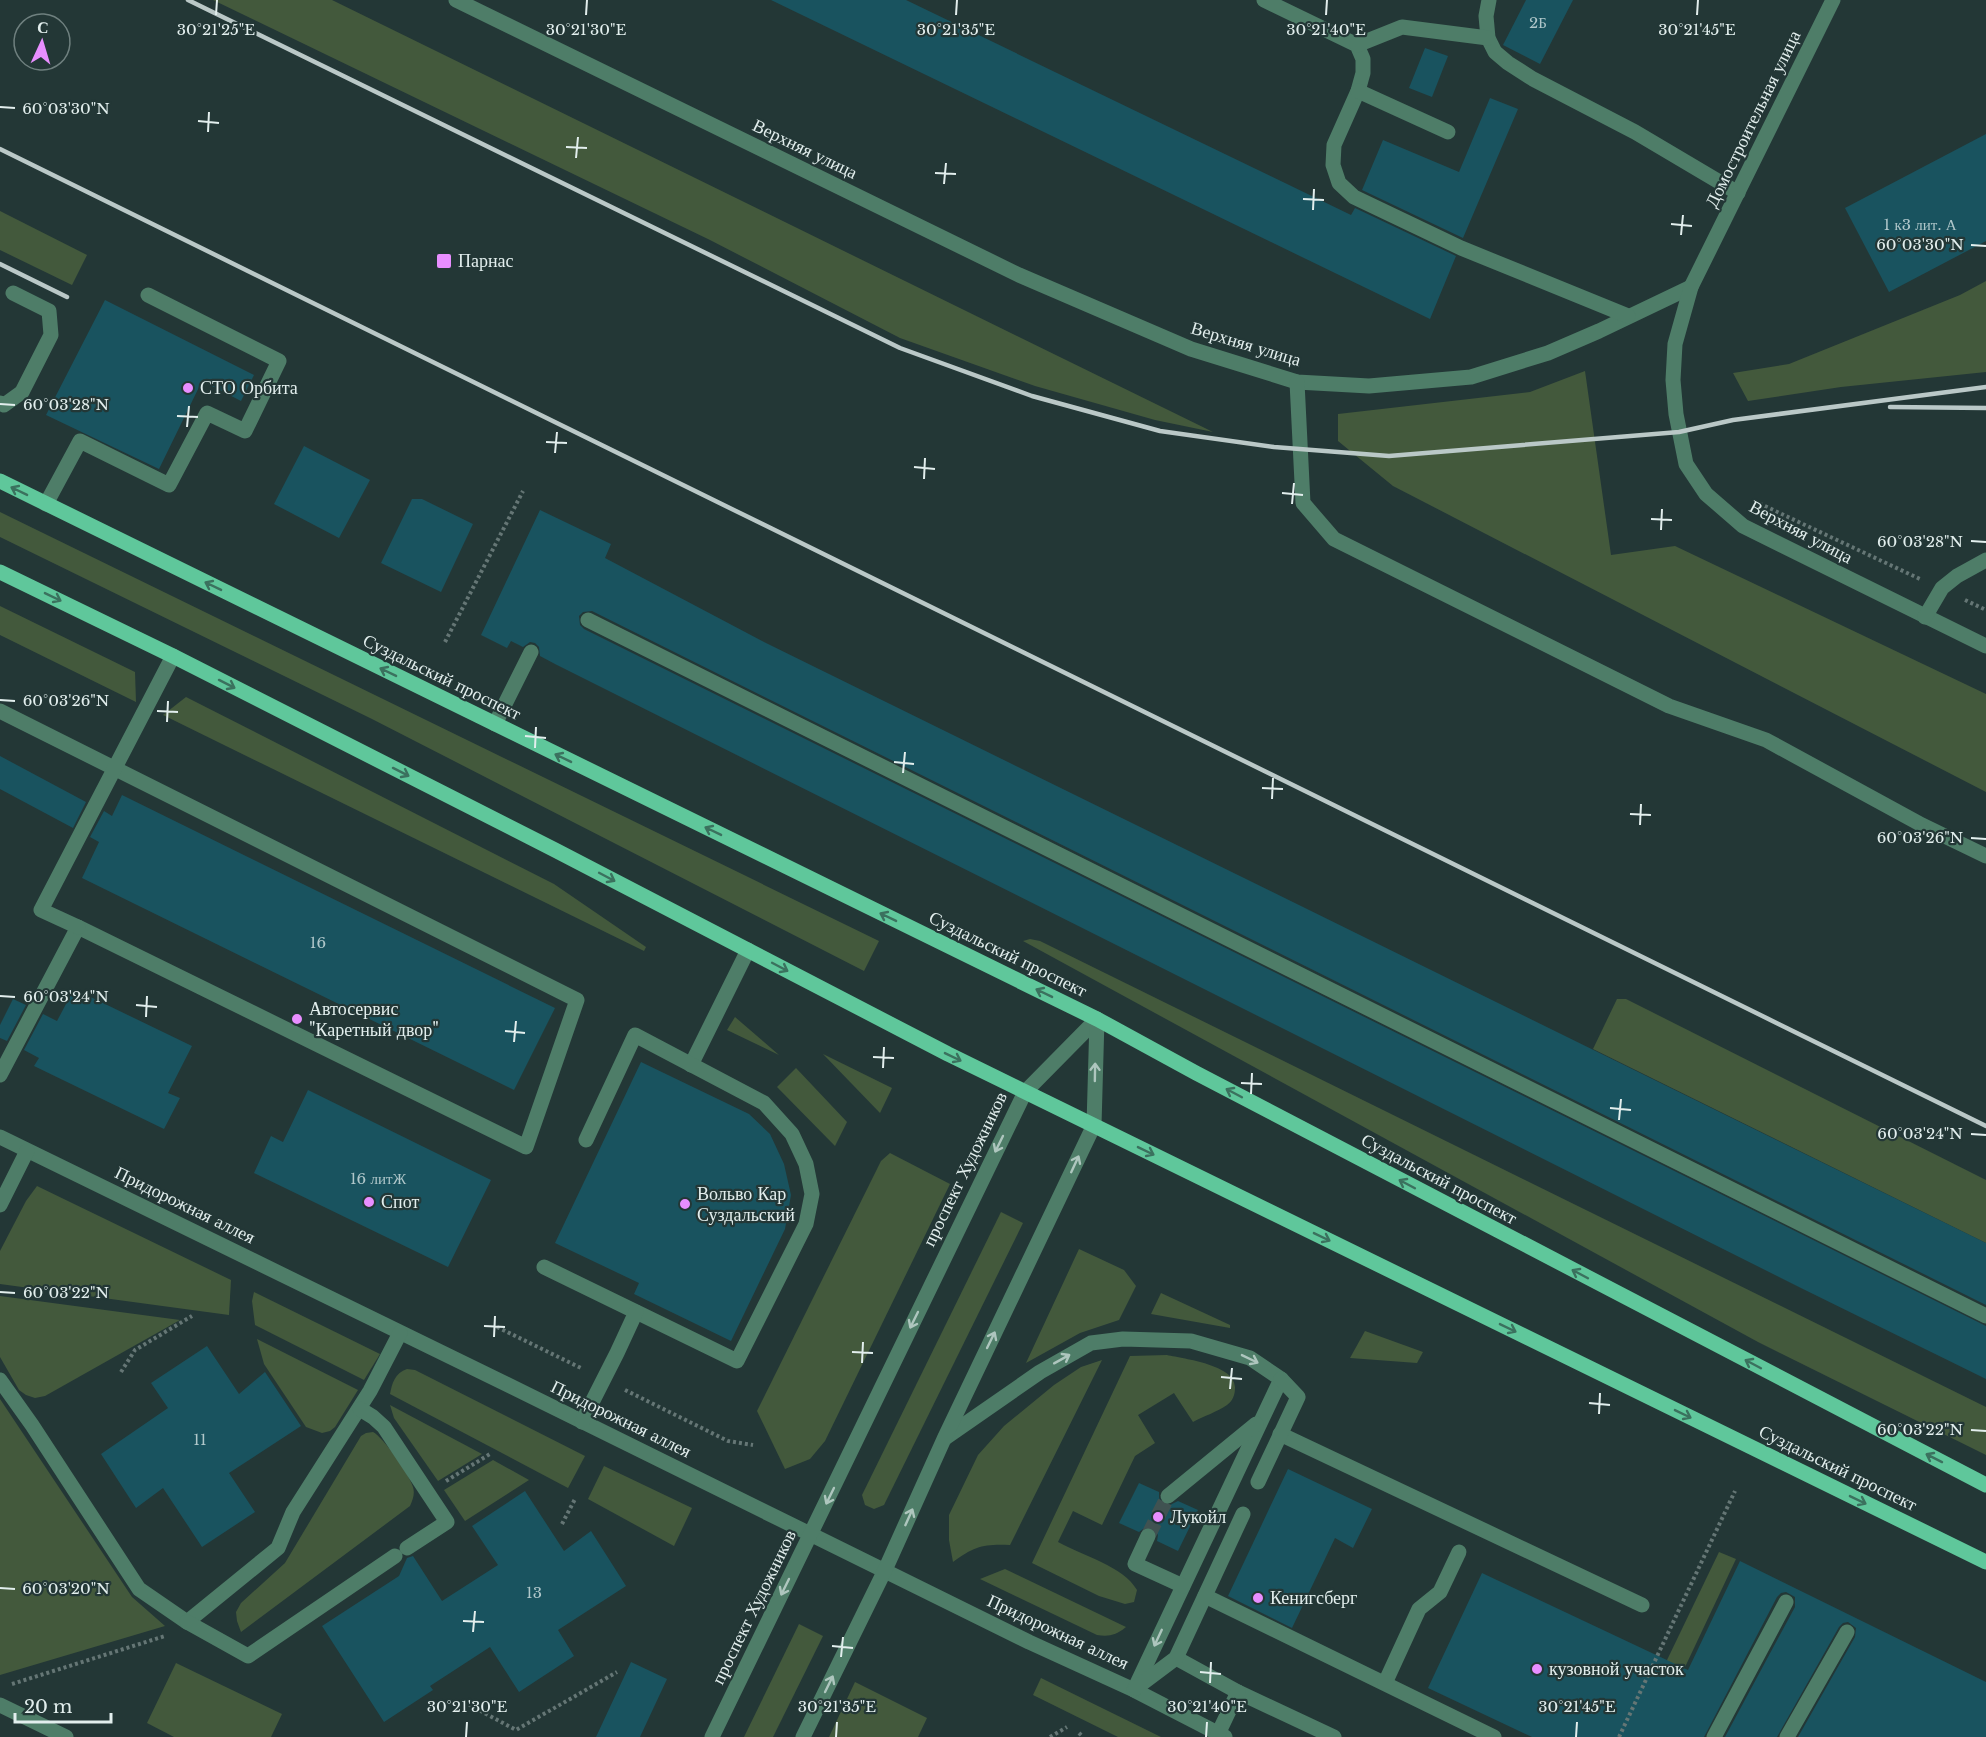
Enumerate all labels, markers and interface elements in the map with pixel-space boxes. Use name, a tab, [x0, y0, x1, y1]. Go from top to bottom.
north arrow	[12, 12, 72, 72]
house number: 2Б	[1529, 13, 1547, 32]
text: С	[37, 17, 50, 37]
text: 30°21'25"E	[177, 20, 255, 39]
text: 30°21'30"E	[546, 20, 626, 39]
text: 30°21'35"E	[917, 20, 995, 39]
text: 30°21'40"E	[1286, 20, 1366, 39]
text: 30°21'45"E	[1658, 20, 1736, 39]
street label: Домостроительная улица	[1701, 27, 1805, 211]
text: 60°03'30"N	[22, 99, 110, 118]
street label: Верхняя улица	[749, 114, 861, 184]
house number: 1 к3 лит. А	[1883, 215, 1957, 234]
text: 60°03'30"N	[1876, 235, 1964, 254]
place label: Парнас	[458, 250, 514, 272]
marker: Парнас	[435, 252, 453, 270]
street label: Верхняя улица	[1188, 317, 1304, 371]
place label: СТО Орбита	[200, 377, 298, 399]
marker: СТО Орбита	[181, 381, 195, 395]
text: 60°03'28"N	[23, 395, 109, 414]
one-way arrow	[11, 484, 29, 496]
street label: Верхняя улица	[1746, 496, 1856, 568]
text: 60°03'28"N	[1877, 532, 1963, 551]
one-way arrow	[205, 580, 222, 592]
one-way arrow	[43, 592, 61, 604]
street label: Суздальский проспект	[359, 629, 525, 725]
one-way arrow	[379, 665, 397, 677]
one-way arrow	[218, 678, 236, 690]
text: 60°03'26"N	[23, 691, 109, 710]
one-way arrow	[555, 751, 573, 763]
one-way arrow	[392, 766, 410, 778]
one-way arrow	[704, 825, 722, 836]
text: 60°03'26"N	[1877, 828, 1963, 847]
one-way arrow	[598, 872, 616, 883]
street label: Суздальский проспект	[925, 906, 1091, 1002]
one-way arrow	[879, 910, 897, 922]
house number: 16	[310, 933, 326, 952]
one-way arrow	[771, 961, 788, 973]
text: 60°03'24"N	[23, 987, 109, 1006]
one-way arrow	[1035, 987, 1053, 999]
place label: Автосервис "Каретный двор"	[309, 998, 439, 1041]
marker: Автосервис "Каретный двор"	[290, 1012, 304, 1026]
one-way arrow	[944, 1051, 962, 1063]
one-way arrow	[1089, 1062, 1101, 1082]
one-way arrow	[1226, 1087, 1244, 1099]
street label: проспект Художников	[918, 1088, 1012, 1250]
text: 60°03'24"N	[1877, 1124, 1963, 1143]
street label: Суздальский проспект	[1357, 1129, 1521, 1229]
one-way arrow	[993, 1135, 1004, 1153]
one-way arrow	[1137, 1145, 1155, 1157]
one-way arrow	[1070, 1156, 1082, 1174]
street label: Придорожная аллея	[111, 1162, 259, 1248]
house number: 16 литЖ	[350, 1169, 407, 1188]
one-way arrow	[1399, 1178, 1416, 1190]
place label: Вольво Кар Суздальский	[697, 1183, 795, 1226]
place label: Спот	[381, 1191, 419, 1213]
marker: Спот	[362, 1195, 376, 1209]
marker: Вольво Кар Суздальский	[678, 1197, 692, 1211]
one-way arrow	[1312, 1231, 1330, 1243]
one-way arrow	[1572, 1268, 1589, 1280]
text: 60°03'22"N	[23, 1283, 109, 1302]
one-way arrow	[908, 1310, 919, 1328]
one-way arrow	[1498, 1323, 1516, 1334]
one-way arrow	[986, 1332, 998, 1350]
one-way arrow	[1053, 1353, 1071, 1364]
one-way arrow	[1241, 1354, 1259, 1366]
one-way arrow	[1744, 1358, 1762, 1370]
street label: Придорожная аллея	[547, 1376, 695, 1462]
one-way arrow	[1673, 1408, 1691, 1420]
street label: Суздальский проспект	[1755, 1420, 1921, 1516]
text: 60°03'22"N	[1877, 1420, 1963, 1439]
house number: 11	[193, 1430, 207, 1449]
one-way arrow	[1925, 1452, 1943, 1464]
one-way arrow	[823, 1486, 835, 1504]
one-way arrow	[1848, 1494, 1866, 1506]
place label: Лукойл	[1170, 1506, 1226, 1528]
one-way arrow	[904, 1508, 915, 1527]
marker: Лукойл	[1151, 1510, 1165, 1524]
street label: проспект Художников	[707, 1526, 801, 1688]
one-way arrow	[779, 1577, 791, 1595]
text: 60°03'20"N	[22, 1579, 110, 1598]
house number: 13	[526, 1583, 542, 1602]
place label: Кенигсберг	[1270, 1587, 1357, 1609]
street label: Придорожная аллея	[984, 1590, 1132, 1674]
marker: Кенигсберг	[1251, 1591, 1265, 1605]
one-way arrow	[1152, 1628, 1163, 1646]
place label: кузовной участок	[1549, 1658, 1684, 1680]
marker: кузовной участок	[1530, 1662, 1544, 1676]
one-way arrow	[824, 1676, 835, 1694]
scale bar	[15, 1686, 111, 1724]
text: 20 m	[24, 1696, 72, 1718]
text: 30°21'30"E	[427, 1697, 507, 1716]
text: 30°21'35"E	[798, 1697, 876, 1716]
text: 30°21'40"E	[1167, 1697, 1247, 1716]
text: 30°21'45"E	[1538, 1697, 1616, 1716]

